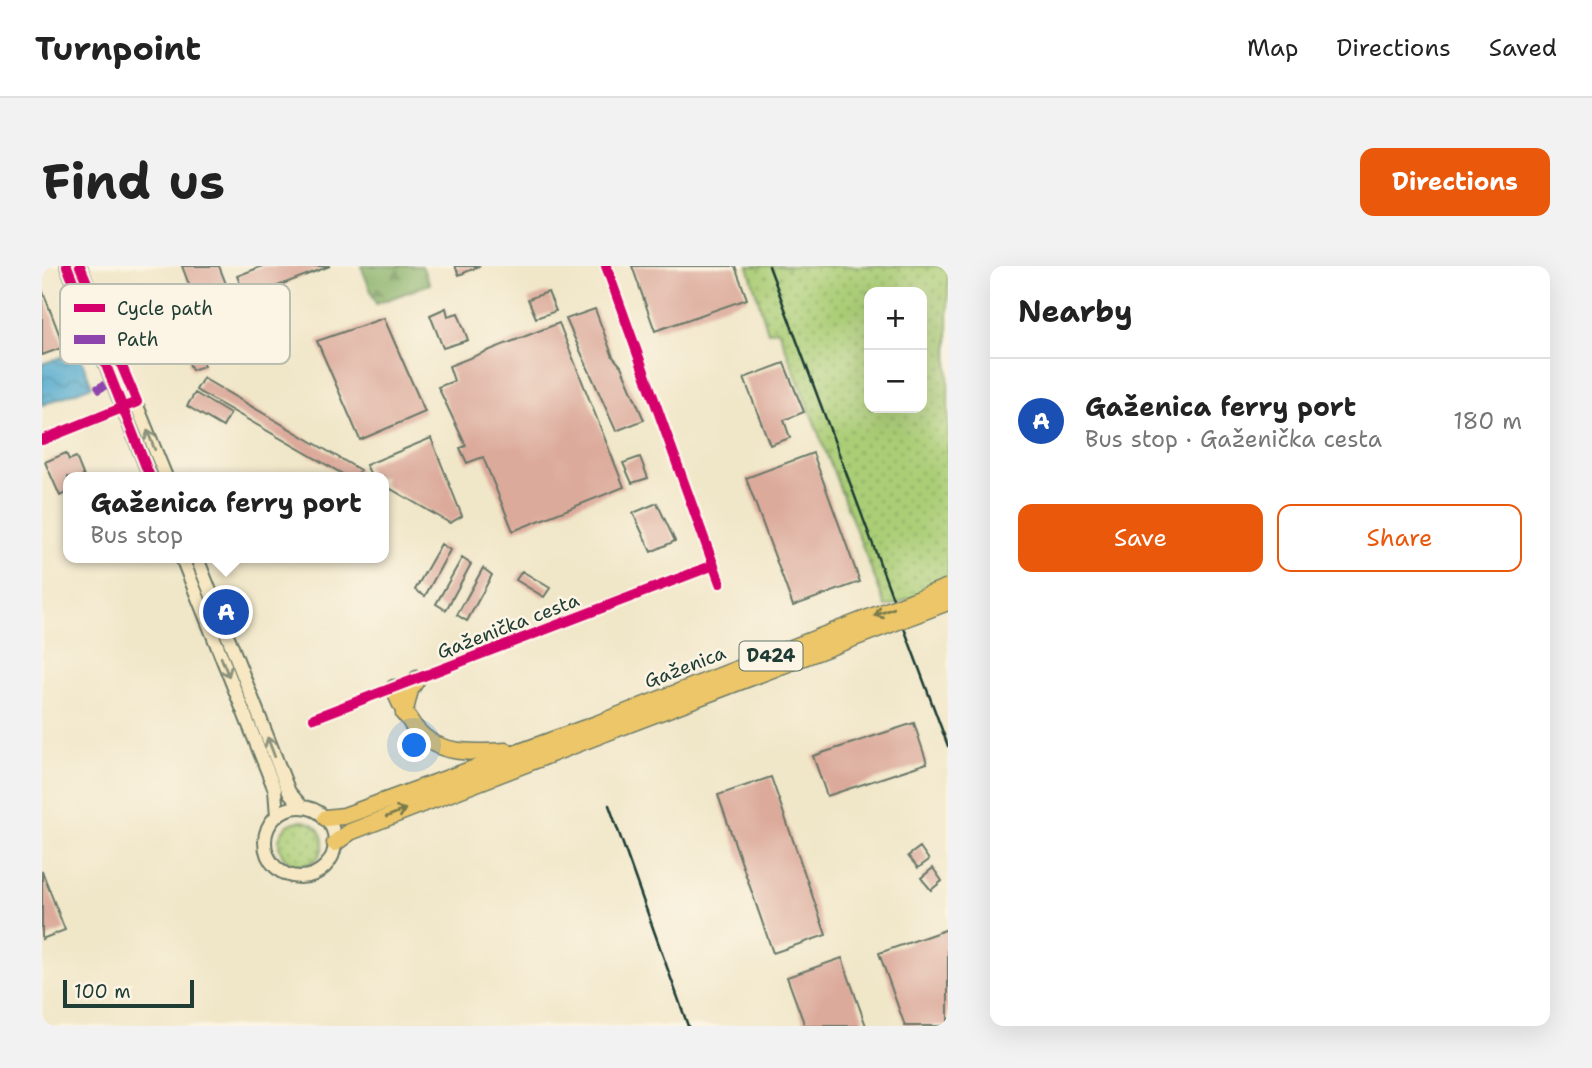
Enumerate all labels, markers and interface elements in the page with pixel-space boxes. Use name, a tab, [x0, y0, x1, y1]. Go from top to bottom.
text: Turnpoint	[35, 26, 201, 71]
text: Map	[1247, 32, 1298, 64]
text: Directions	[1336, 32, 1451, 64]
text: Saved	[1489, 32, 1557, 64]
button: Directions	[1360, 148, 1550, 216]
text: Find us	[42, 149, 225, 215]
legend	[60, 284, 290, 364]
map controls	[864, 287, 927, 413]
button: +	[864, 287, 927, 350]
text: Nearby	[1018, 291, 1133, 332]
text: Cycle path	[117, 296, 213, 321]
text: Path	[117, 327, 159, 352]
button: −	[864, 350, 927, 413]
text: Gaženica ferry port	[1085, 389, 1356, 424]
text: A	[1032, 406, 1050, 436]
text: 180 m	[1453, 406, 1522, 436]
text: Bus stop · Gaženička cesta	[1085, 424, 1382, 454]
one-way arrow	[144, 429, 157, 451]
popup	[63, 472, 389, 563]
text: Gaženica ferry port	[90, 485, 362, 520]
button: Save	[1018, 504, 1263, 572]
button: Share	[1277, 504, 1522, 572]
text: Bus stop	[90, 520, 183, 550]
pin: A	[203, 586, 249, 638]
street label: Gaženička cesta	[433, 587, 583, 665]
one-way arrow	[874, 606, 896, 619]
street label: Gaženica	[641, 640, 729, 694]
road number: D424	[740, 642, 802, 670]
one-way arrow	[220, 655, 233, 677]
your location	[397, 728, 431, 762]
one-way arrow	[264, 737, 276, 758]
one-way arrow	[385, 806, 406, 819]
scale bar	[63, 977, 194, 1009]
text: 100 m	[74, 979, 131, 1004]

